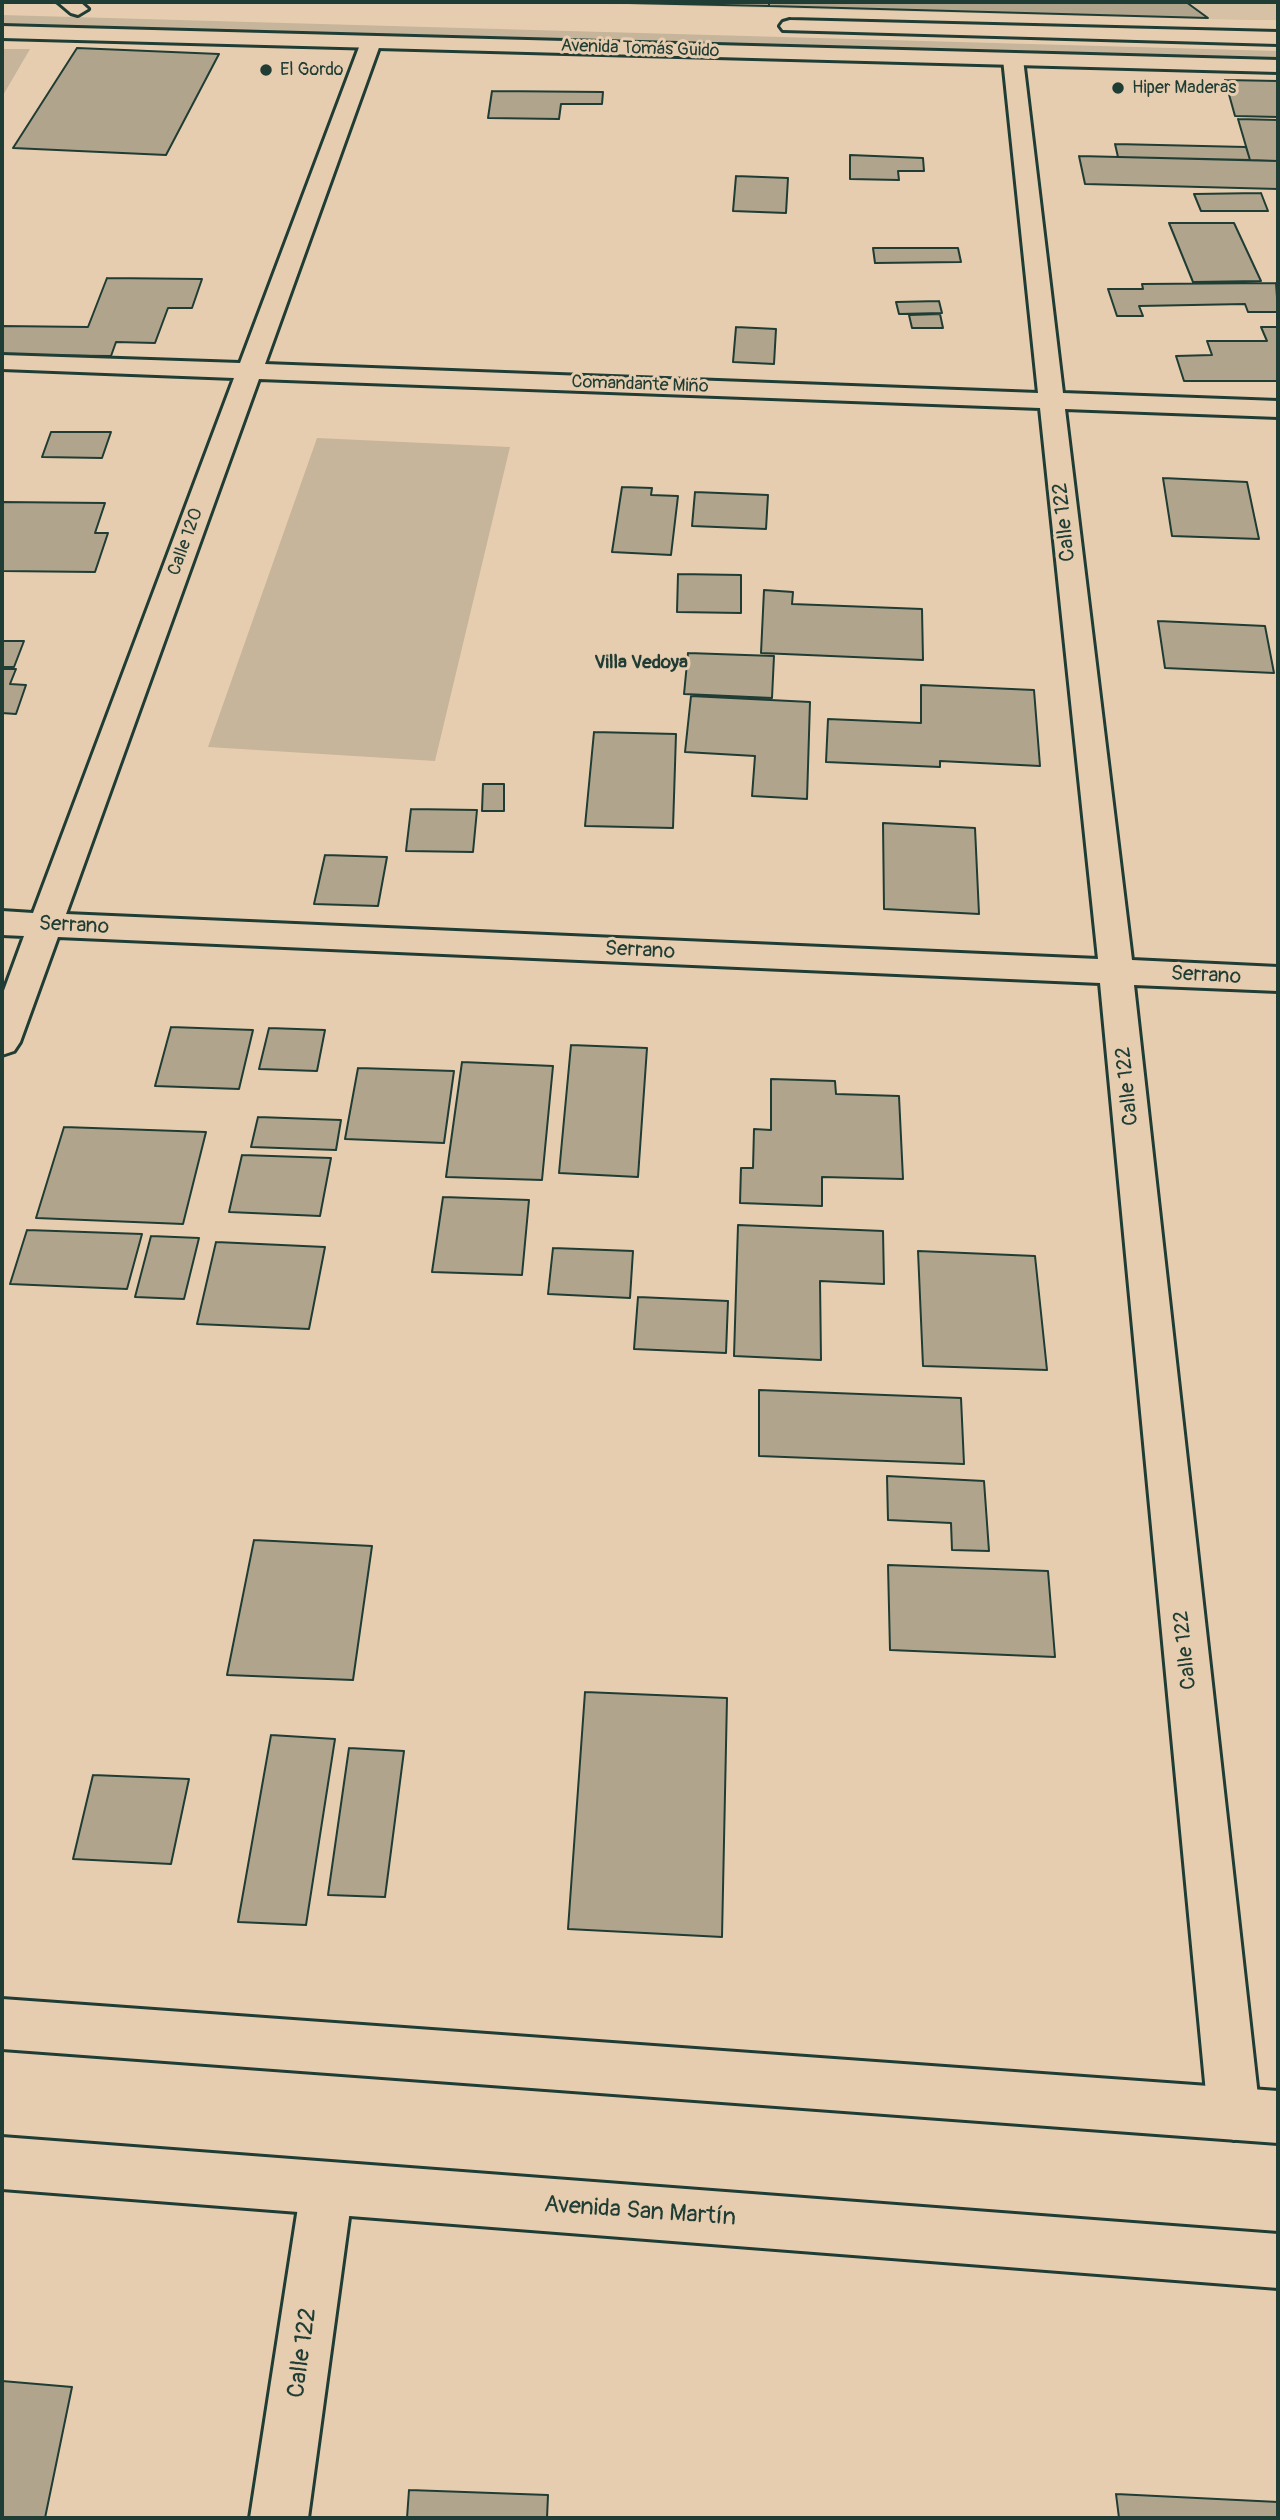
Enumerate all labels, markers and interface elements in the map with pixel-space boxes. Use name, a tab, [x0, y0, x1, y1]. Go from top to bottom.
street label: Avenida Tomás Guido	[560, 35, 720, 63]
place label: El Gordo	[280, 59, 343, 81]
marker: El Gordo	[258, 62, 274, 78]
place label: Hiper Maderas	[1132, 77, 1236, 99]
marker: Hiper Maderas	[1110, 80, 1126, 96]
street label: Comandante Miño	[571, 372, 709, 398]
street label: Calle 122	[1048, 481, 1082, 563]
street label: Calle 120	[164, 505, 208, 579]
district label: Villa Vedoya	[594, 652, 688, 674]
street label: Serrano	[38, 912, 110, 940]
street label: Serrano	[604, 937, 676, 965]
street label: Serrano	[1170, 962, 1242, 990]
street label: Calle 122	[1111, 1045, 1145, 1127]
street label: Calle 122	[1169, 1609, 1203, 1691]
street label: Avenida San Martín	[543, 2191, 737, 2233]
street label: Calle 122	[282, 2306, 324, 2400]

